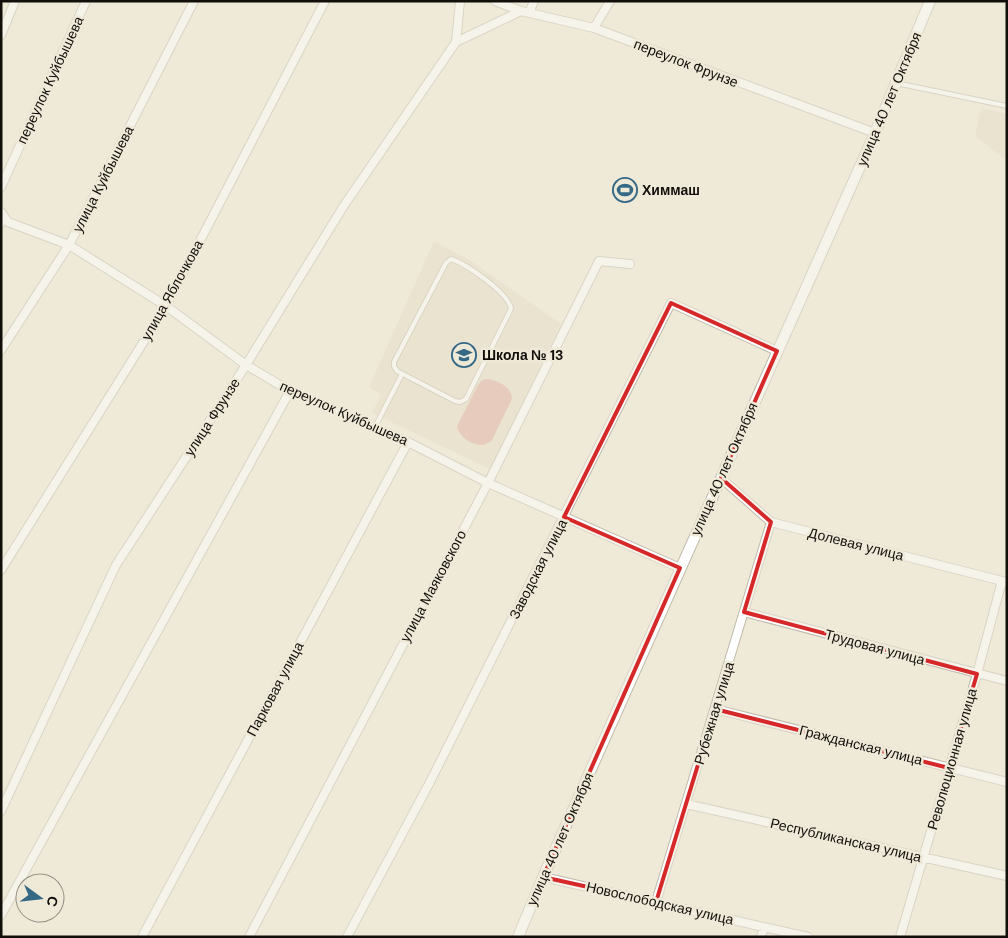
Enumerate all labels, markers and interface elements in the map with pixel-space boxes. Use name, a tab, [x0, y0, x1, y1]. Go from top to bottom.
street label: переулок Куйбышева	[13, 13, 88, 147]
street label: улица 40 лет Октября	[853, 29, 925, 169]
street label: переулок Фрунзе	[631, 35, 741, 91]
street label: улица Куйбышева	[68, 122, 138, 235]
sports icon: Химмаш	[612, 177, 638, 203]
place label: Химмаш	[642, 181, 700, 199]
street label: улица Яблочкова	[137, 236, 207, 343]
school or university icon: Школа № 13	[451, 342, 477, 368]
place label: Школа № 13	[482, 346, 564, 364]
street label: улица Фрунзе	[180, 374, 244, 459]
street label: переулок Куйбышева	[277, 377, 411, 449]
street label: улица 40 лет Октября	[686, 400, 762, 538]
street label: Заводская улица	[505, 516, 571, 622]
street label: Долевая улица	[806, 523, 906, 565]
street label: улица Маяковского	[396, 527, 470, 645]
street label: Трудовая улица	[823, 625, 927, 669]
street label: Парковая улица	[243, 638, 308, 739]
street label: Рубежная улица	[690, 659, 738, 767]
street label: Революционная улица	[923, 686, 981, 832]
street label: Гражданская улица	[797, 721, 925, 769]
street label: улица 40 лет Октября	[522, 770, 598, 908]
street label: Республиканская улица	[769, 814, 924, 866]
north arrow	[15, 873, 65, 923]
street label: Новослободская улица	[585, 877, 736, 929]
text: С	[43, 894, 63, 909]

